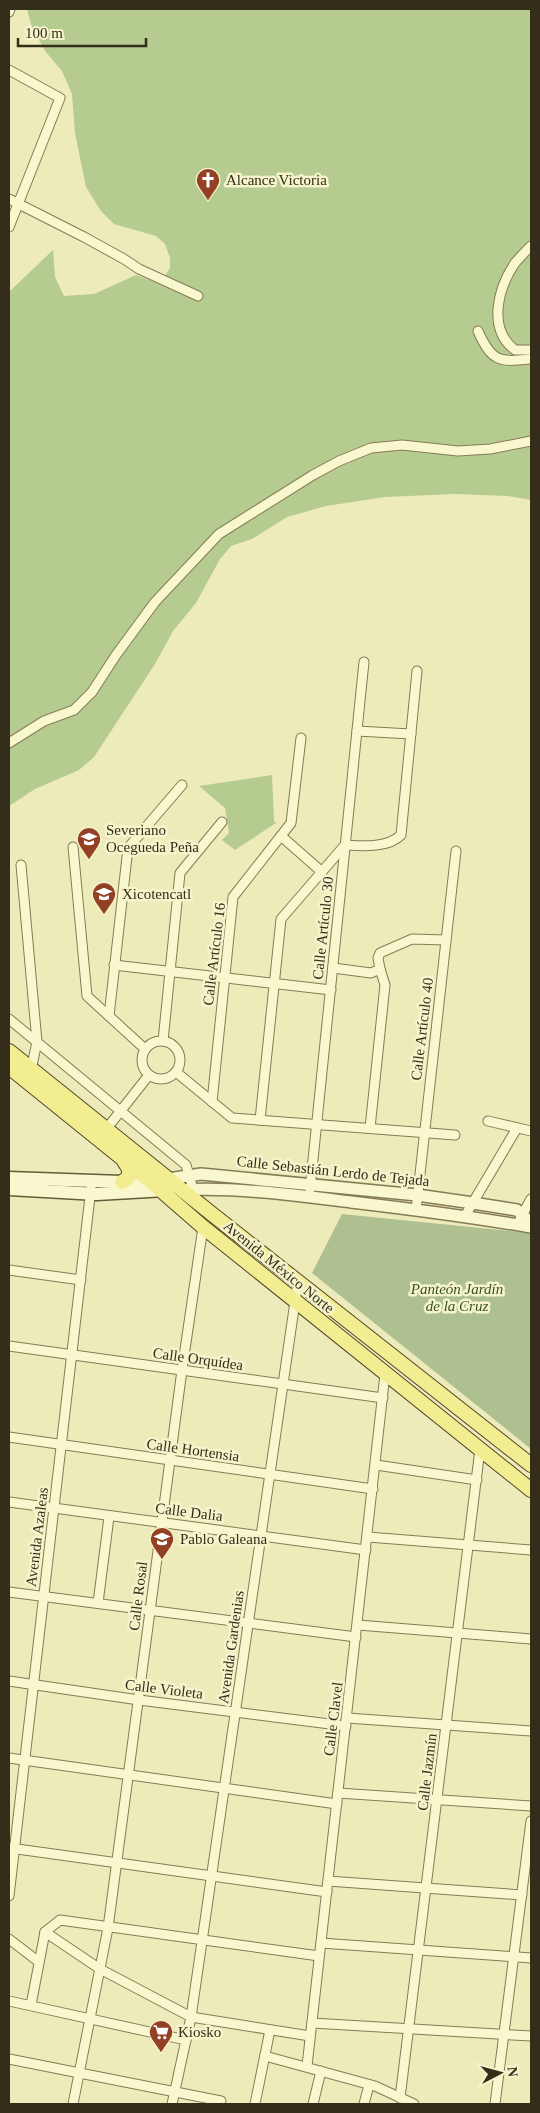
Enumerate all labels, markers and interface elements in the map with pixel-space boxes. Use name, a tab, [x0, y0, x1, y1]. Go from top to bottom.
scale bar	[18, 15, 145, 47]
text: 100 m	[25, 25, 63, 41]
church icon: Alcance Victoria	[195, 167, 221, 201]
place label: Alcance Victoria	[226, 172, 327, 188]
place label: Severiano Ocegueda Peña	[106, 822, 199, 855]
school or university icon: Severiano Ocegueda Peña	[76, 826, 102, 860]
street label: Calle Artículo 30	[310, 876, 336, 980]
school or university icon: Xicotencatl	[91, 881, 117, 915]
place label: Xicotencatl	[122, 886, 191, 902]
street label: Calle Artículo 16	[200, 901, 228, 1006]
street label: Calle Artículo 40	[408, 977, 436, 1081]
street label: Calle Sebastián Lerdo de Tejada	[236, 1153, 430, 1189]
street label: Avenida México Norte	[221, 1218, 338, 1317]
park label: Panteón Jardín de la Cruz	[410, 1281, 503, 1314]
street label: Calle Orquídea	[152, 1345, 245, 1373]
street label: Calle Hortensia	[145, 1436, 241, 1464]
street label: Avenida Azaleas	[23, 1486, 51, 1588]
street label: Calle Dalia	[154, 1500, 224, 1524]
school or university icon: Pablo Galeana	[149, 1526, 175, 1560]
place label: Pablo Galeana	[180, 1531, 267, 1547]
street label: Calle Rosal	[126, 1560, 150, 1632]
street label: Avenida Gardenias	[215, 1589, 247, 1705]
street label: Calle Violeta	[124, 1676, 204, 1702]
street label: Calle Clavel	[321, 1681, 345, 1757]
street label: Calle Jazmín	[414, 1732, 440, 1812]
supermarket icon: Kiosko	[148, 2019, 174, 2053]
place label: Kiosko	[178, 2024, 221, 2040]
north arrow	[475, 2048, 525, 2098]
text: N	[504, 2066, 520, 2078]

